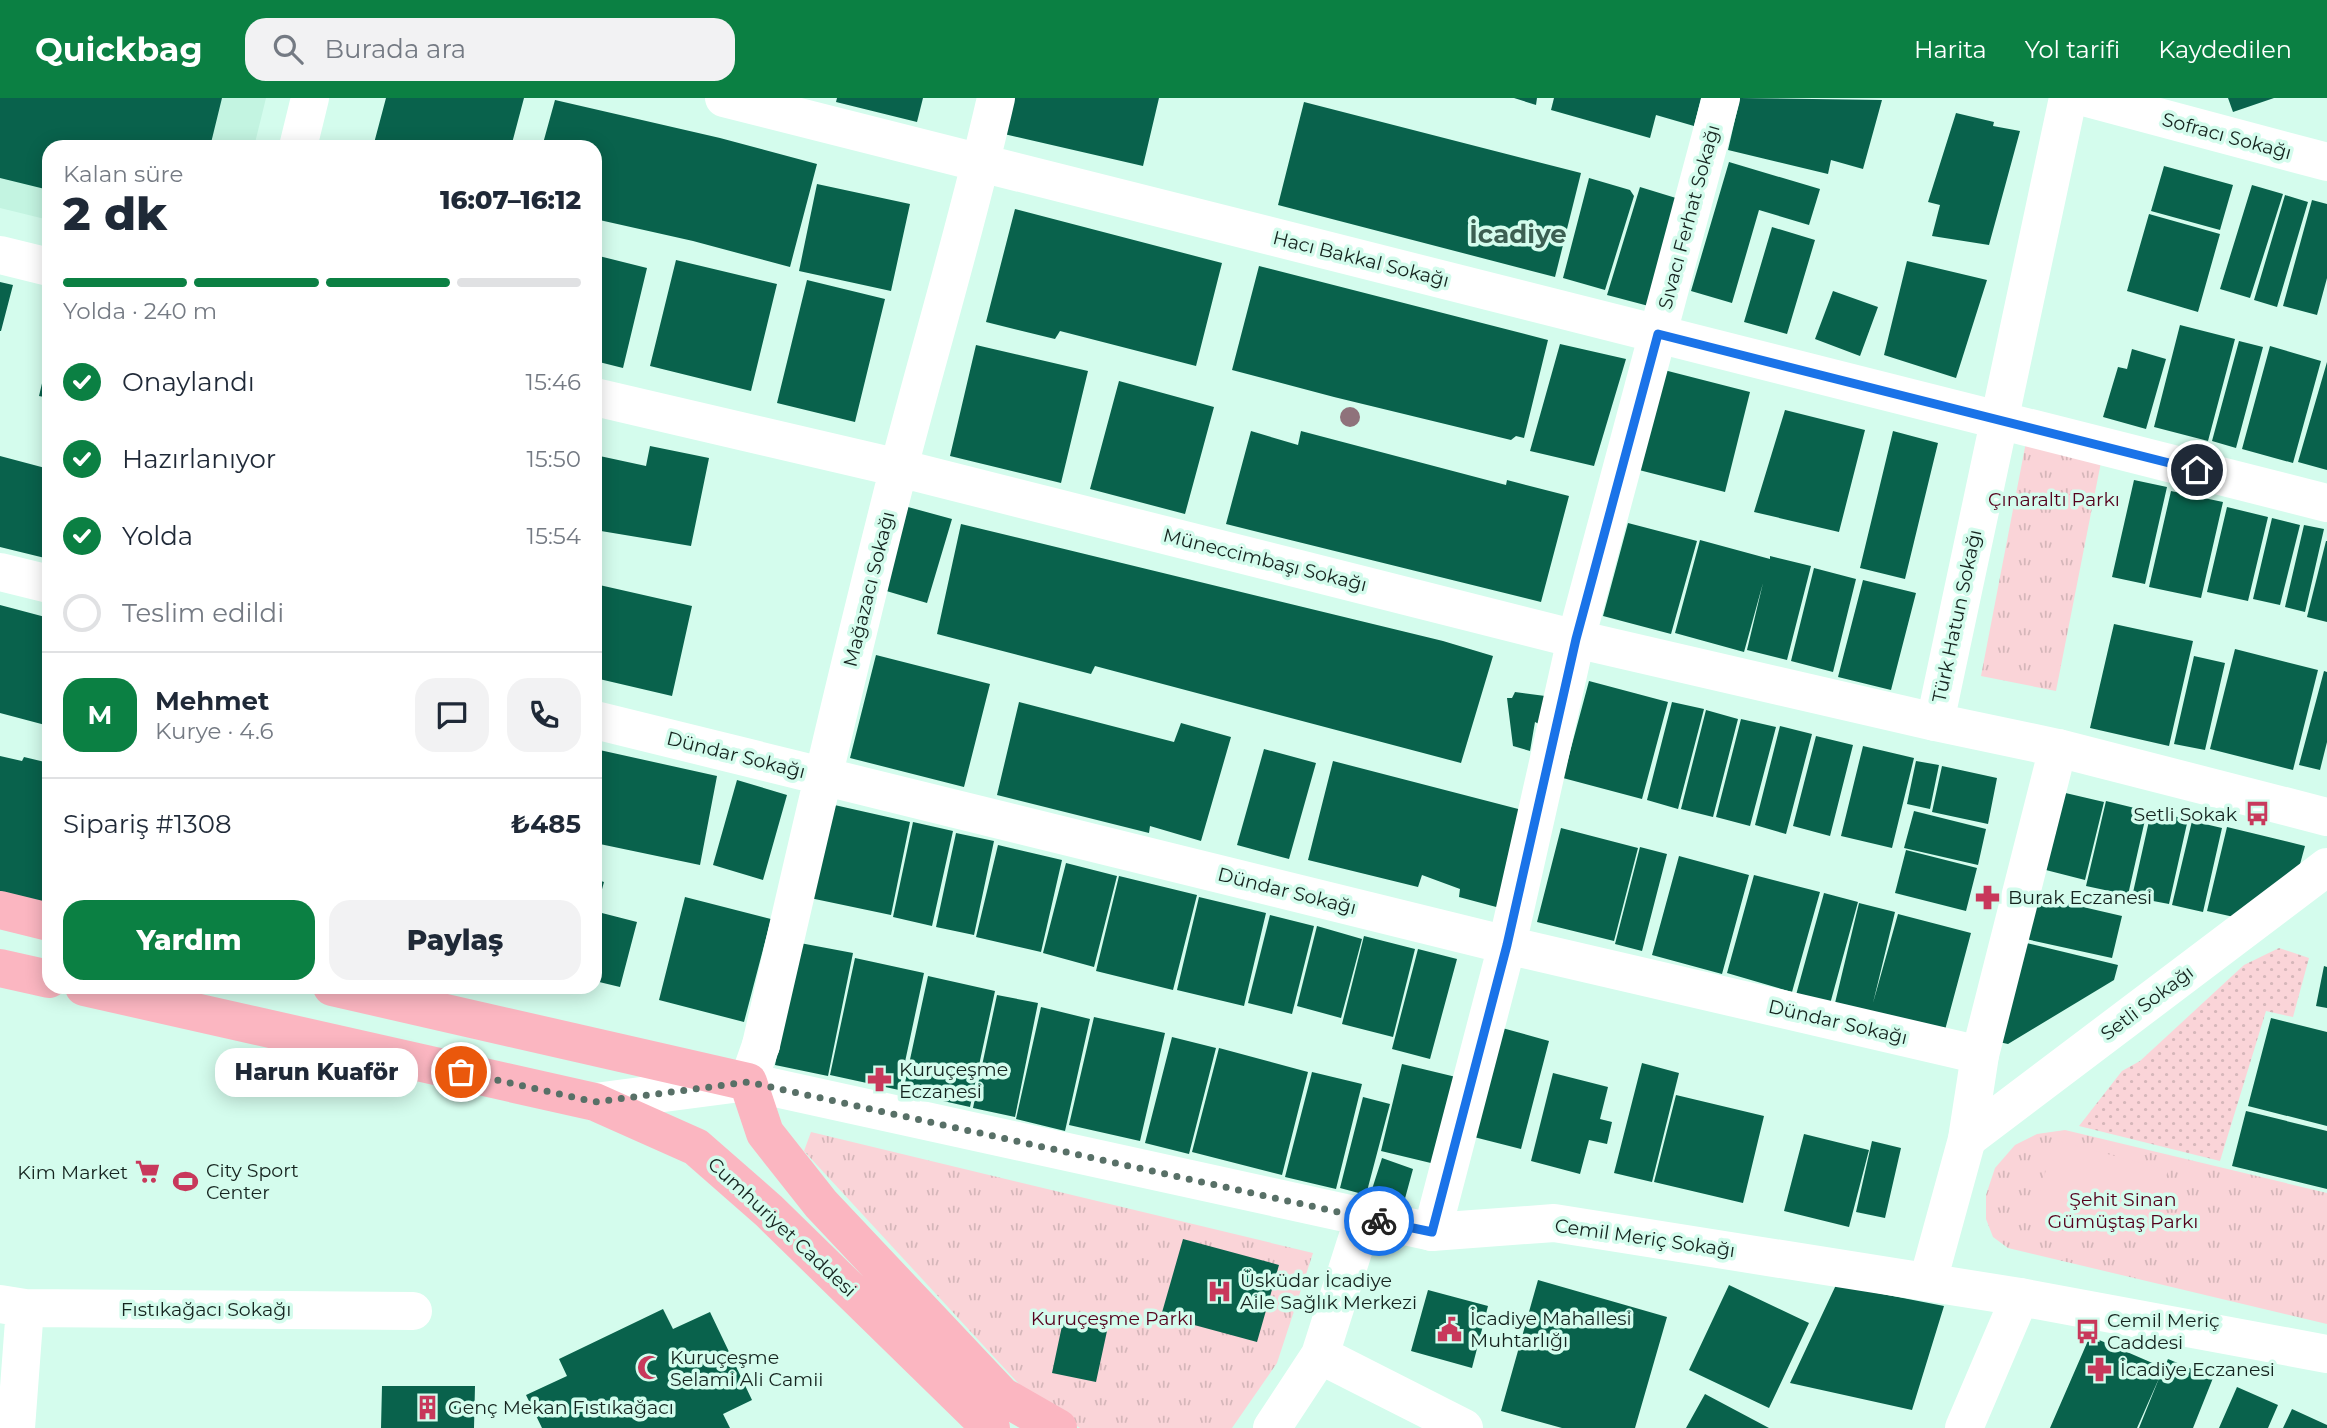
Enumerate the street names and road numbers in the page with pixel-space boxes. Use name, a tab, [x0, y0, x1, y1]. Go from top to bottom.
street label: Sofracı Sokağı	[2160, 108, 2294, 164]
street label: Sıvacı Ferhat Sokağı	[1653, 122, 1725, 312]
street label: Hacı Bakkal Sokağı	[1270, 226, 1452, 292]
street label: Mağazacı Sokağı	[839, 509, 899, 669]
street label: Müneccimbaşı Sokağı	[1161, 524, 1369, 596]
street label: Türk Hatun Sokağı	[1927, 527, 1987, 705]
street label: Dündar Sokağı	[664, 727, 808, 783]
street label: Dündar Sokağı	[1215, 863, 1359, 919]
street label: Setli Sokağı	[2096, 961, 2198, 1045]
street label: Dündar Sokağı	[1766, 995, 1910, 1049]
street label: Cumhuriyet Caddesi	[703, 1152, 861, 1302]
street label: Cemil Meriç Sokağı	[1553, 1214, 1737, 1262]
street label: Fıstıkağacı Sokağı	[121, 1298, 291, 1321]

